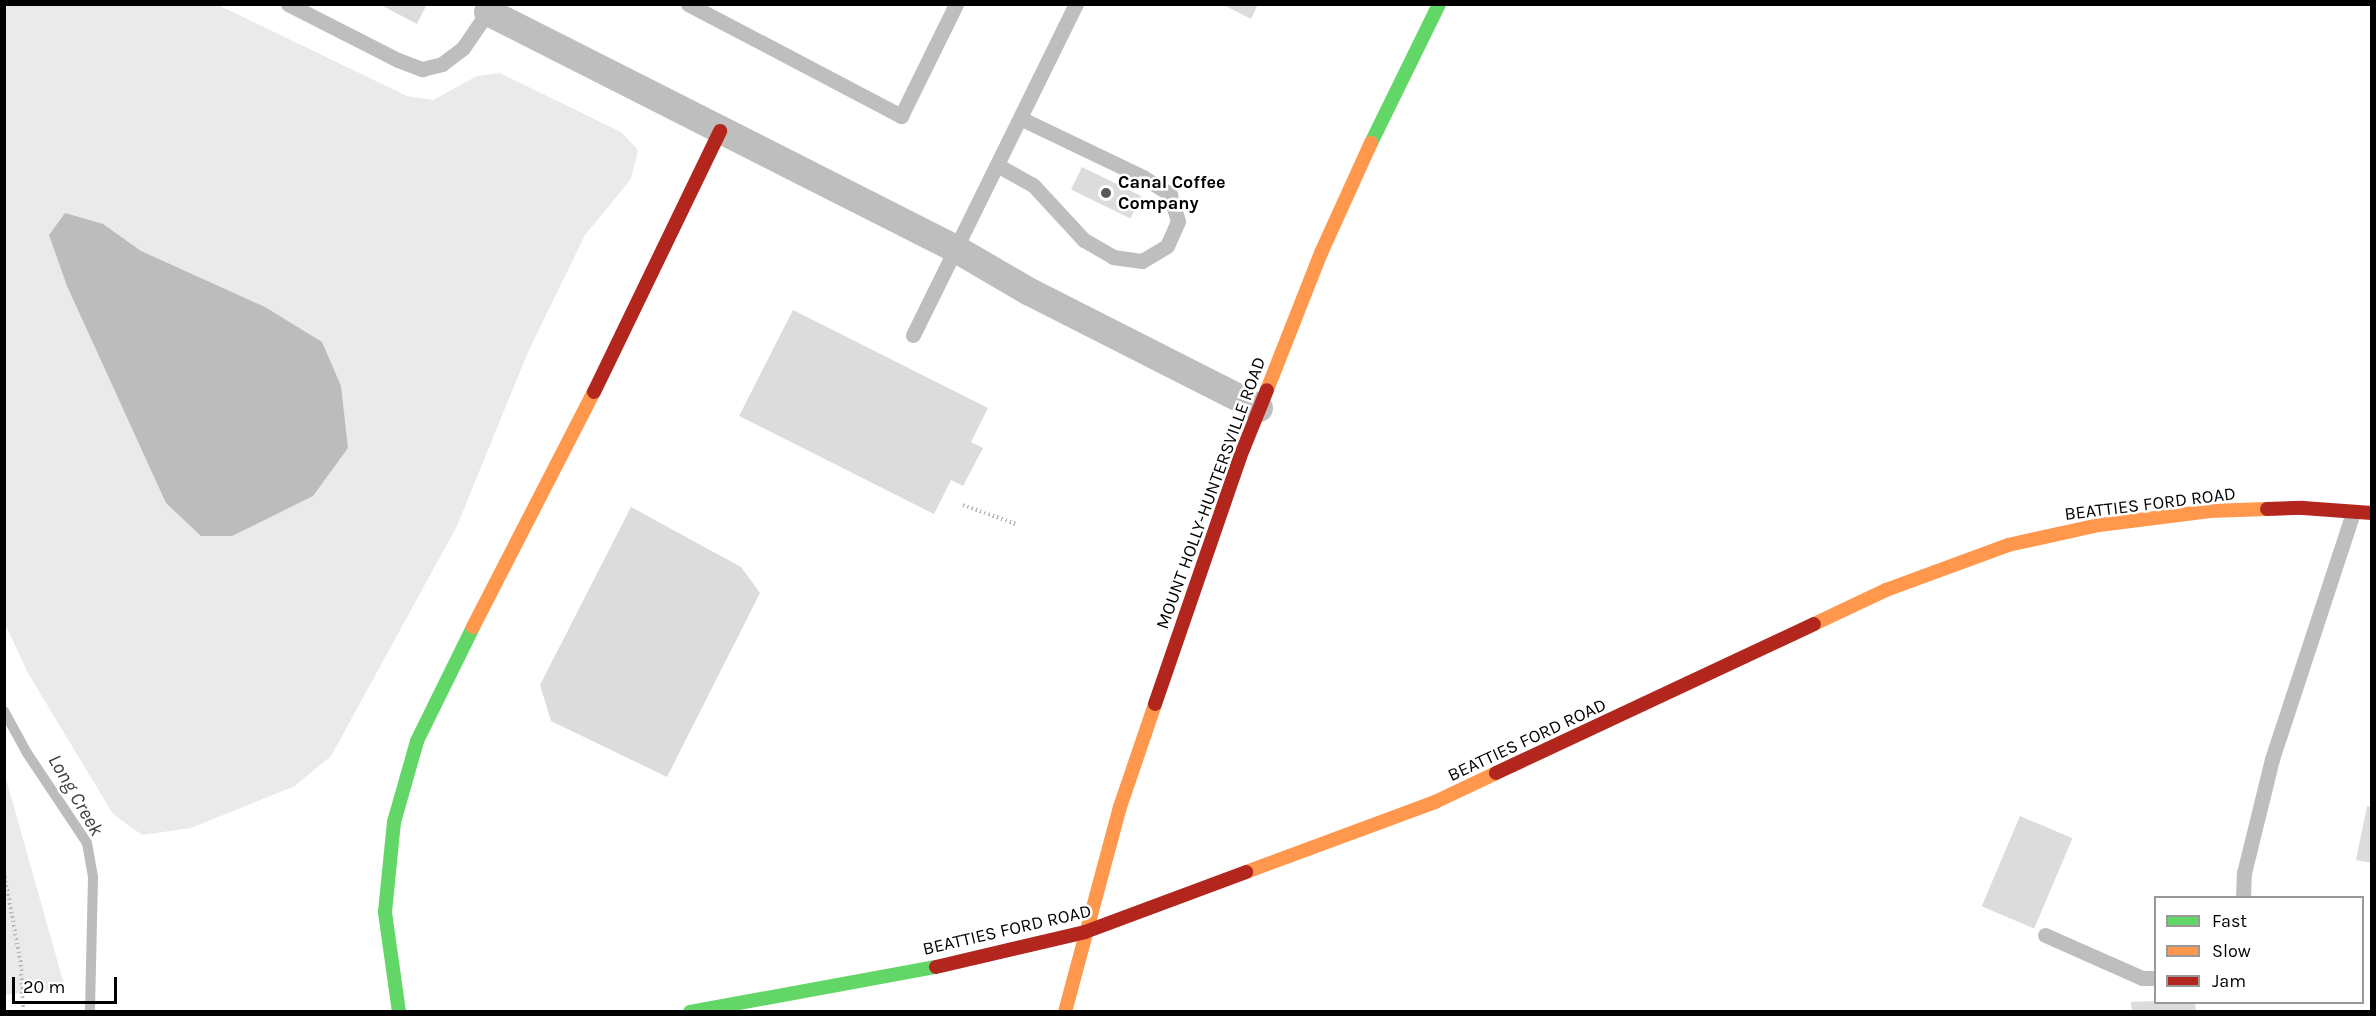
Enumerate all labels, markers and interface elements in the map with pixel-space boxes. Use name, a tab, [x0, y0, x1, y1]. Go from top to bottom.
place label: Canal Coffee Company	[1118, 172, 1226, 214]
marker: Canal Coffee Company	[1099, 186, 1113, 200]
street label: MOUNT HOLLY-HUNTERSVILLE ROAD	[1152, 354, 1270, 632]
street label: BEATTIES FORD ROAD	[2063, 483, 2237, 525]
street label: BEATTIES FORD ROAD	[1444, 694, 1610, 786]
water label: Long Creek	[43, 750, 109, 840]
legend	[2154, 896, 2364, 1004]
street label: BEATTIES FORD ROAD	[921, 900, 1093, 960]
text: Fast	[2212, 910, 2247, 932]
text: Slow	[2212, 940, 2251, 962]
scale bar	[15, 965, 120, 1003]
text: Jam	[2212, 970, 2246, 992]
text: 20 m	[23, 976, 65, 998]

